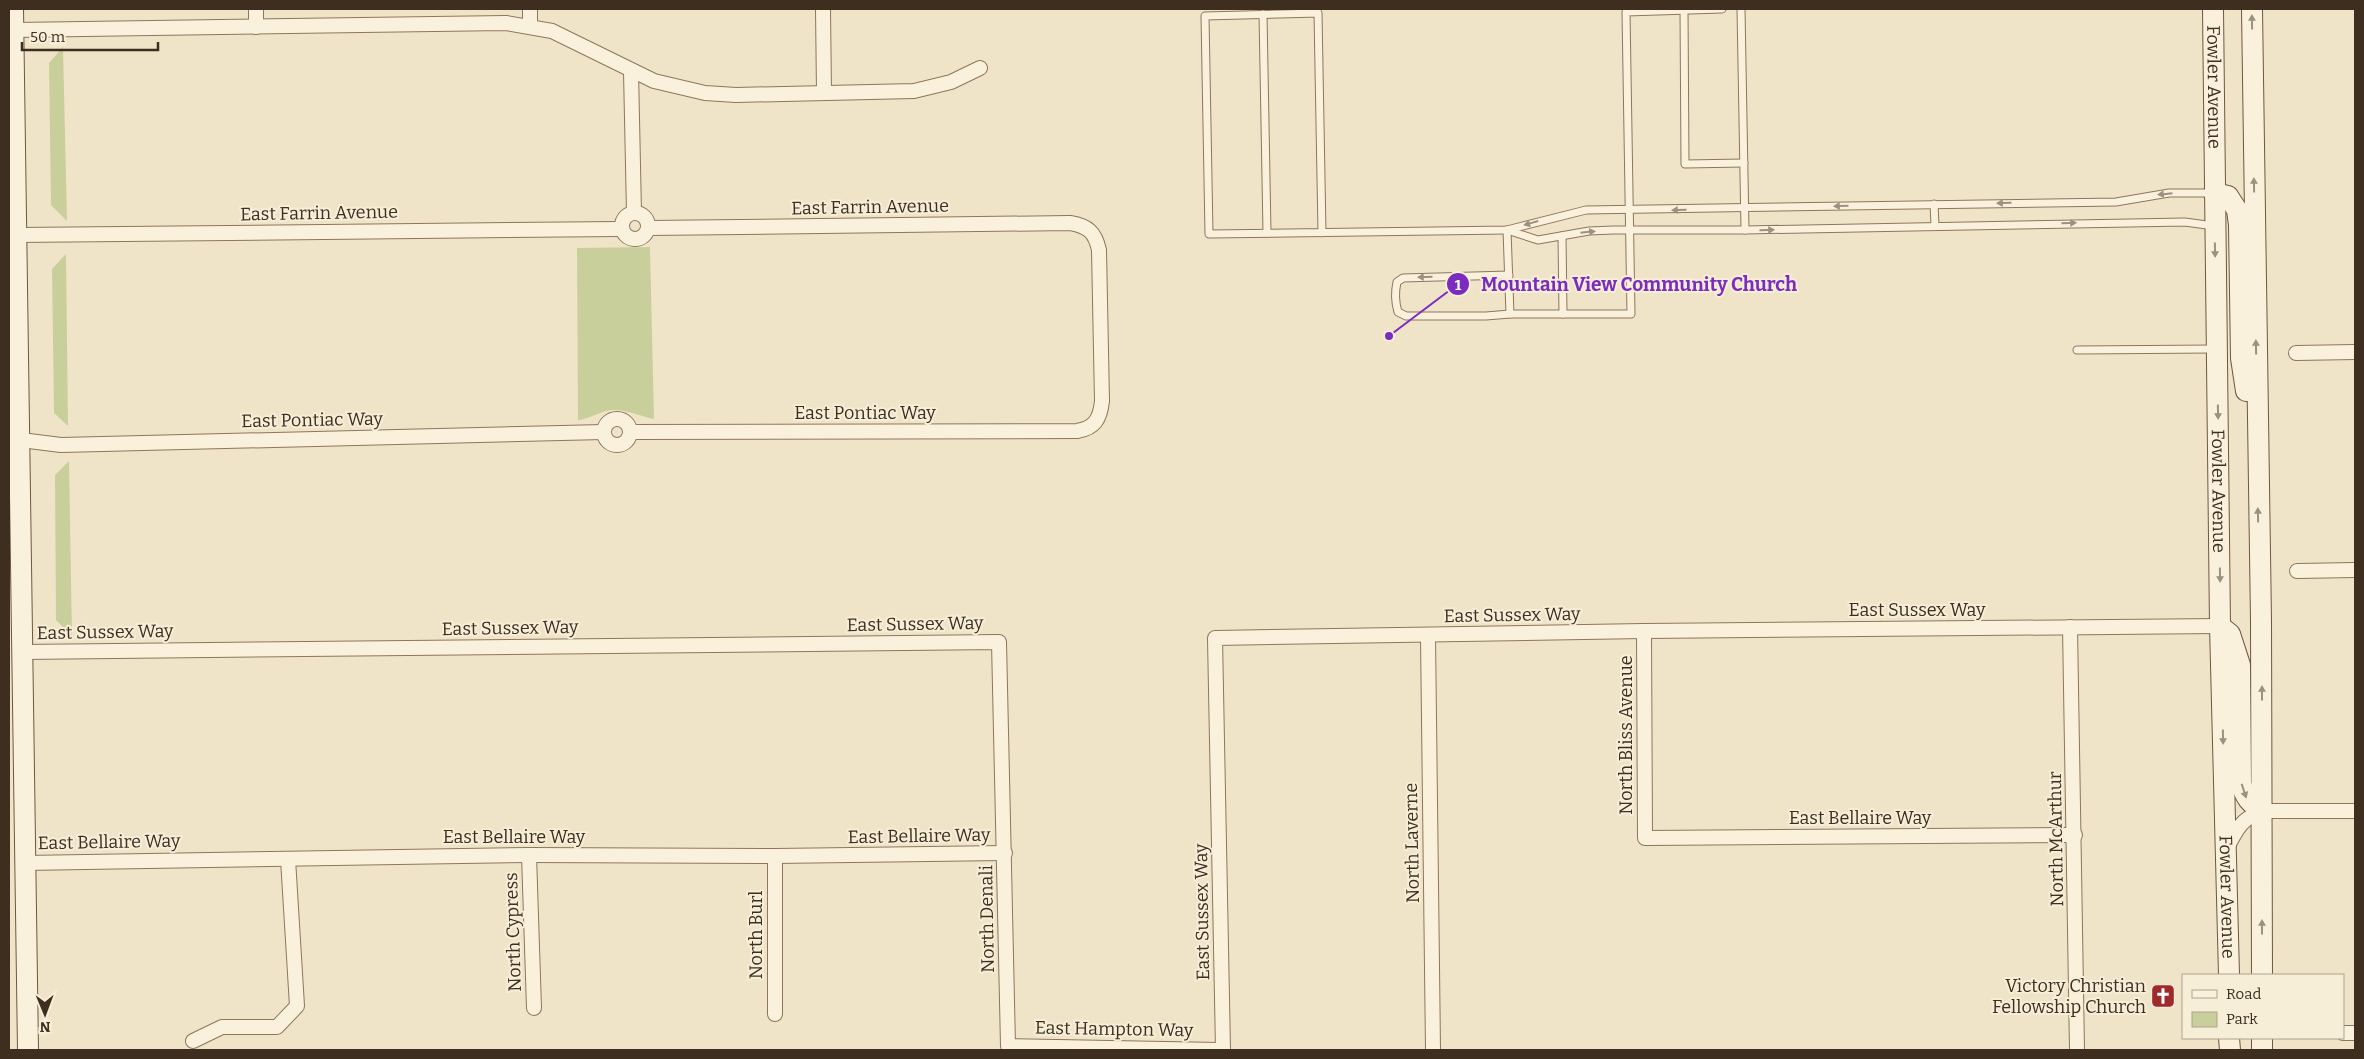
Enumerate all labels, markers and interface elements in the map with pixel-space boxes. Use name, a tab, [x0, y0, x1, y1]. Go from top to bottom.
one-way arrow	[2248, 14, 2256, 30]
scale bar	[22, 20, 159, 52]
street label: Fowler Avenue	[2202, 25, 2226, 149]
text: 50 m	[30, 28, 66, 46]
one-way arrow	[2250, 177, 2258, 193]
one-way arrow	[2157, 190, 2173, 198]
street label: East Farrin Avenue	[791, 195, 949, 219]
one-way arrow	[1995, 199, 2011, 207]
street label: East Farrin Avenue	[240, 201, 398, 225]
one-way arrow	[1833, 202, 1849, 210]
one-way arrow	[1670, 206, 1686, 214]
one-way arrow	[2062, 219, 2078, 227]
one-way arrow	[1523, 220, 1538, 228]
one-way arrow	[1759, 226, 1775, 234]
one-way arrow	[1581, 228, 1597, 236]
one-way arrow	[2211, 242, 2219, 258]
callout: Mountain View Community Church	[1446, 267, 1807, 301]
text: Mountain View Community Church	[1481, 273, 1797, 296]
one-way arrow	[1417, 274, 1433, 282]
text: 1	[1455, 276, 1462, 294]
one-way arrow	[2252, 339, 2260, 355]
street label: East Pontiac Way	[794, 402, 936, 424]
one-way arrow	[2214, 405, 2222, 421]
street label: East Pontiac Way	[241, 408, 383, 432]
street label: Fowler Avenue	[2207, 429, 2230, 553]
one-way arrow	[2254, 507, 2262, 523]
one-way arrow	[2216, 567, 2224, 583]
street label: East Sussex Way	[1849, 599, 1986, 621]
street label: East Sussex Way	[1443, 603, 1581, 627]
street label: East Sussex Way	[846, 612, 984, 636]
street label: East Sussex Way	[441, 616, 579, 640]
street label: East Sussex Way	[36, 620, 174, 644]
street label: North Bliss Avenue	[1615, 655, 1637, 815]
one-way arrow	[2258, 684, 2266, 700]
one-way arrow	[2219, 730, 2227, 746]
street label: North McArthur	[2044, 771, 2068, 907]
street label: North Laverne	[1400, 783, 1424, 903]
one-way arrow	[2240, 784, 2248, 799]
street label: East Bellaire Way	[1789, 807, 1932, 829]
street label: East Bellaire Way	[847, 824, 991, 848]
street label: East Bellaire Way	[443, 826, 586, 848]
street label: East Bellaire Way	[37, 830, 181, 854]
street label: Fowler Avenue	[2214, 835, 2240, 959]
street label: East Sussex Way	[1190, 843, 1214, 981]
street label: North Denali	[975, 865, 999, 973]
street label: North Cypress	[500, 872, 526, 992]
street label: North Burl	[745, 891, 767, 979]
one-way arrow	[2258, 918, 2266, 934]
legend	[2182, 974, 2344, 1039]
place label: Victory Christian Fellowship Church	[1992, 975, 2147, 1018]
church icon: Victory Christian Fellowship Church	[2150, 983, 2176, 1009]
text: Road	[2226, 985, 2261, 1003]
north arrow	[20, 989, 70, 1039]
text: Park	[2226, 1010, 2258, 1028]
street label: East Hampton Way	[1035, 1017, 1194, 1041]
text: N	[39, 1018, 51, 1035]

